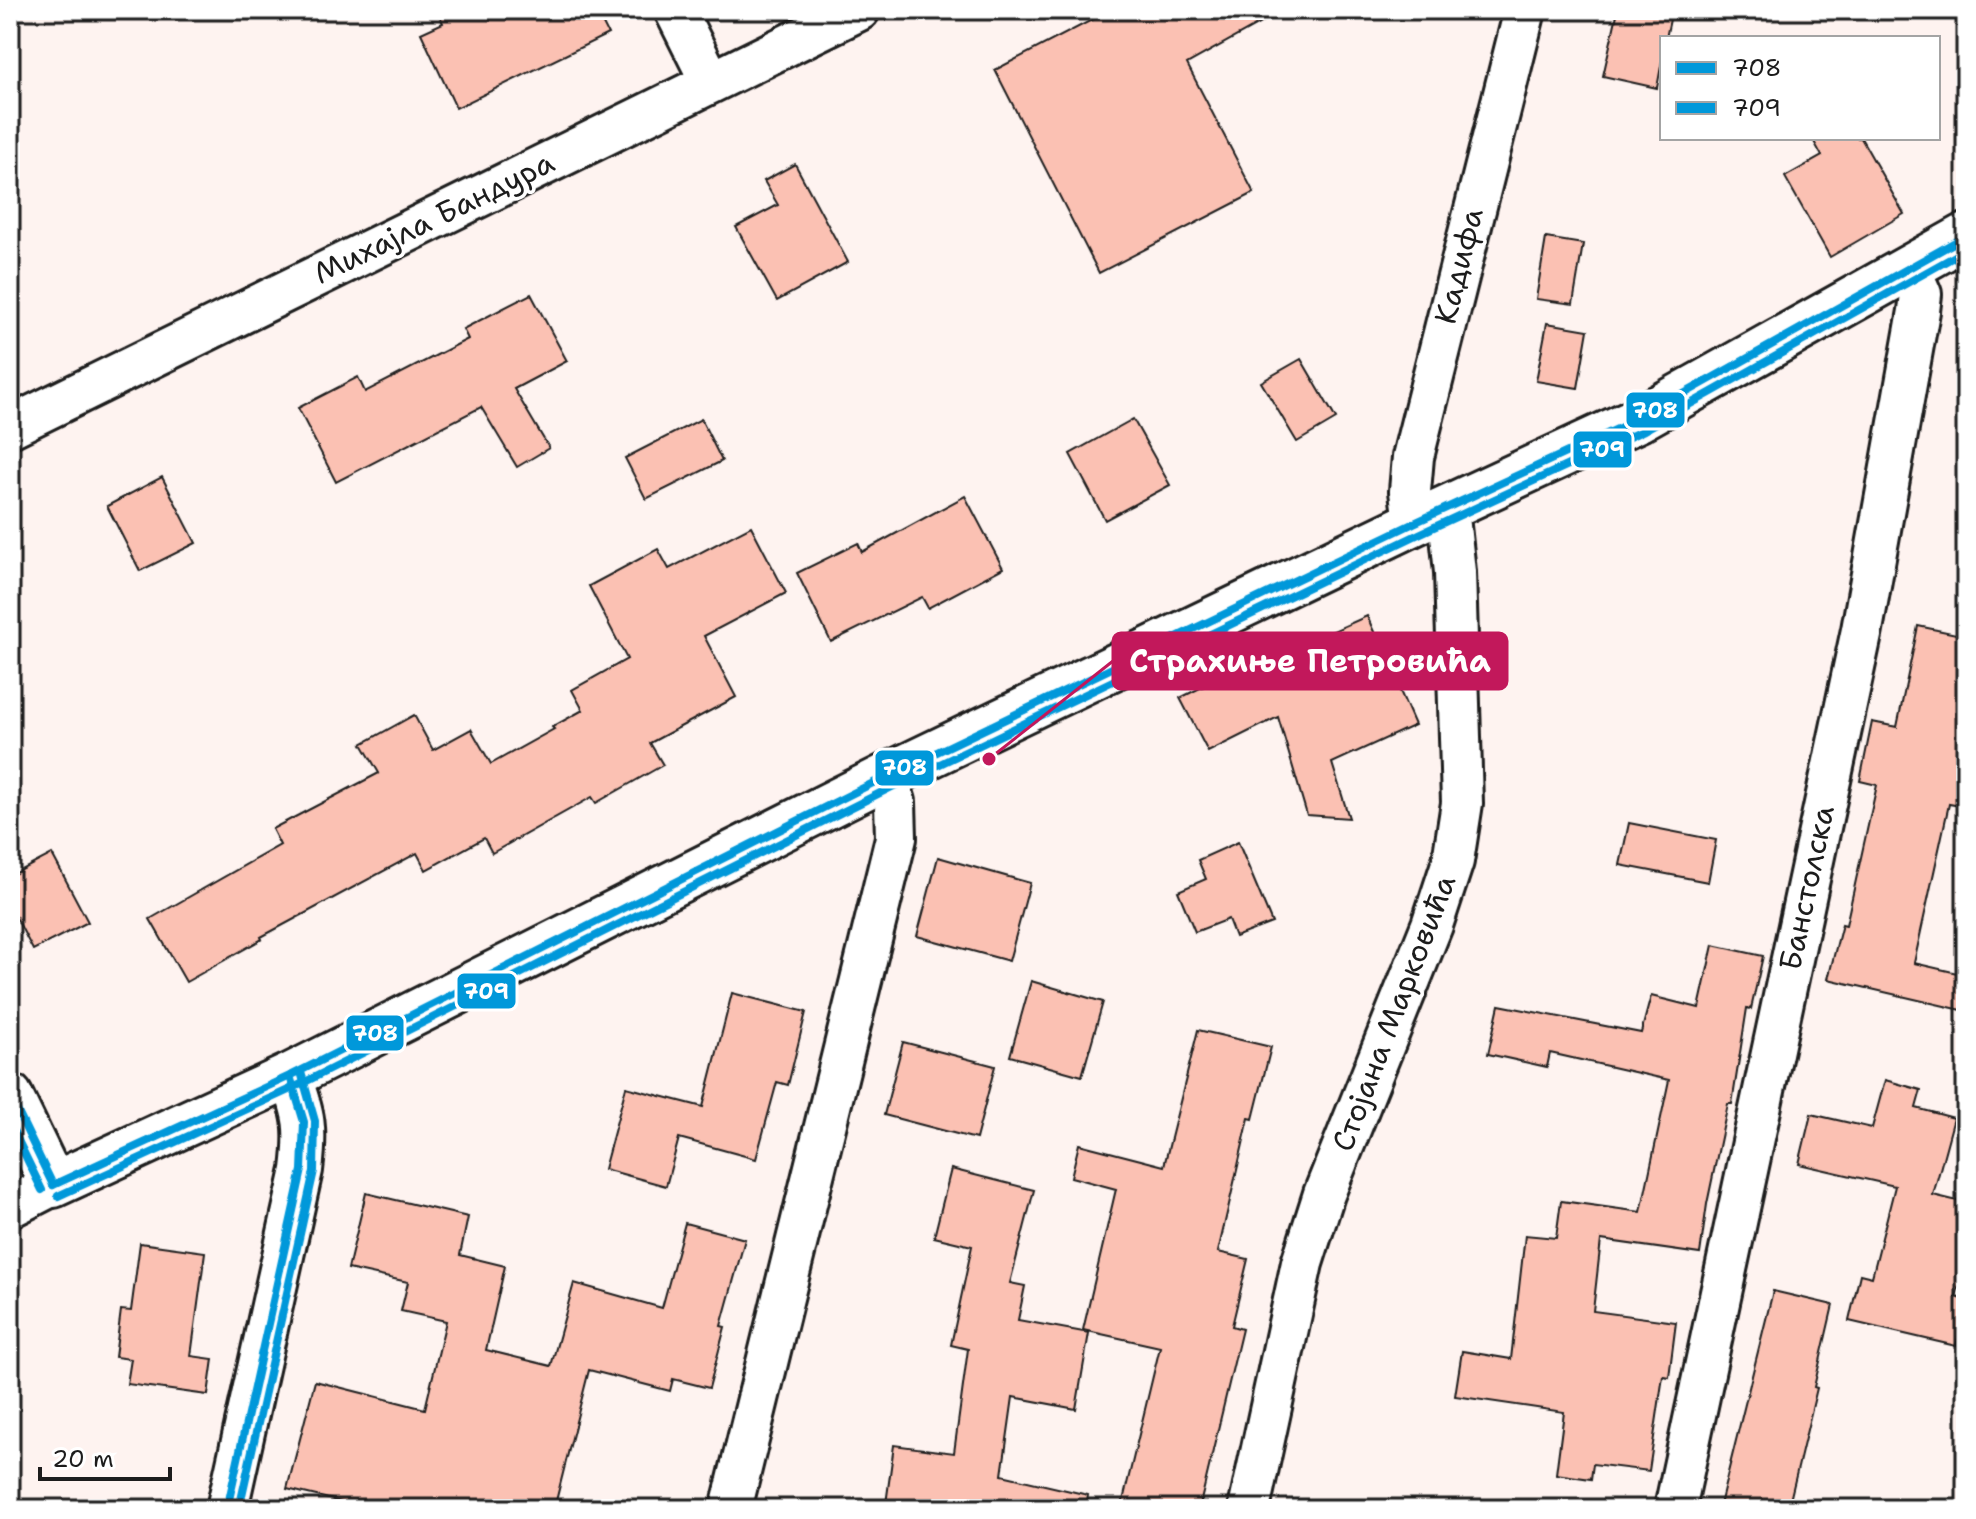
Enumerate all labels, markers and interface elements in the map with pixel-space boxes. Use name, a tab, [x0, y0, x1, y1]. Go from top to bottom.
legend	[1660, 36, 1940, 140]
text: 708	[1732, 52, 1782, 84]
text: 709	[1732, 92, 1781, 124]
street label: Михајла Бандура	[307, 141, 561, 294]
street label: Кадифа	[1424, 203, 1493, 328]
line badge: 708	[1625, 391, 1686, 429]
text: 708	[1632, 396, 1678, 425]
line badge: 709	[1572, 430, 1633, 469]
text: 709	[1579, 435, 1625, 464]
callout: Страхиње Петровића	[1113, 633, 1507, 689]
text: Страхиње Петровића	[1129, 639, 1491, 682]
line badge: 708	[874, 749, 935, 787]
text: 708	[881, 753, 927, 782]
street label: Банстолска	[1769, 801, 1844, 974]
street label: Стојана Марковића	[1322, 868, 1465, 1157]
line badge: 709	[456, 972, 517, 1010]
text: 709	[463, 977, 509, 1006]
line badge: 708	[345, 1014, 405, 1052]
text: 708	[352, 1019, 398, 1048]
scale bar	[40, 1431, 170, 1481]
text: 20 m	[52, 1443, 114, 1475]

